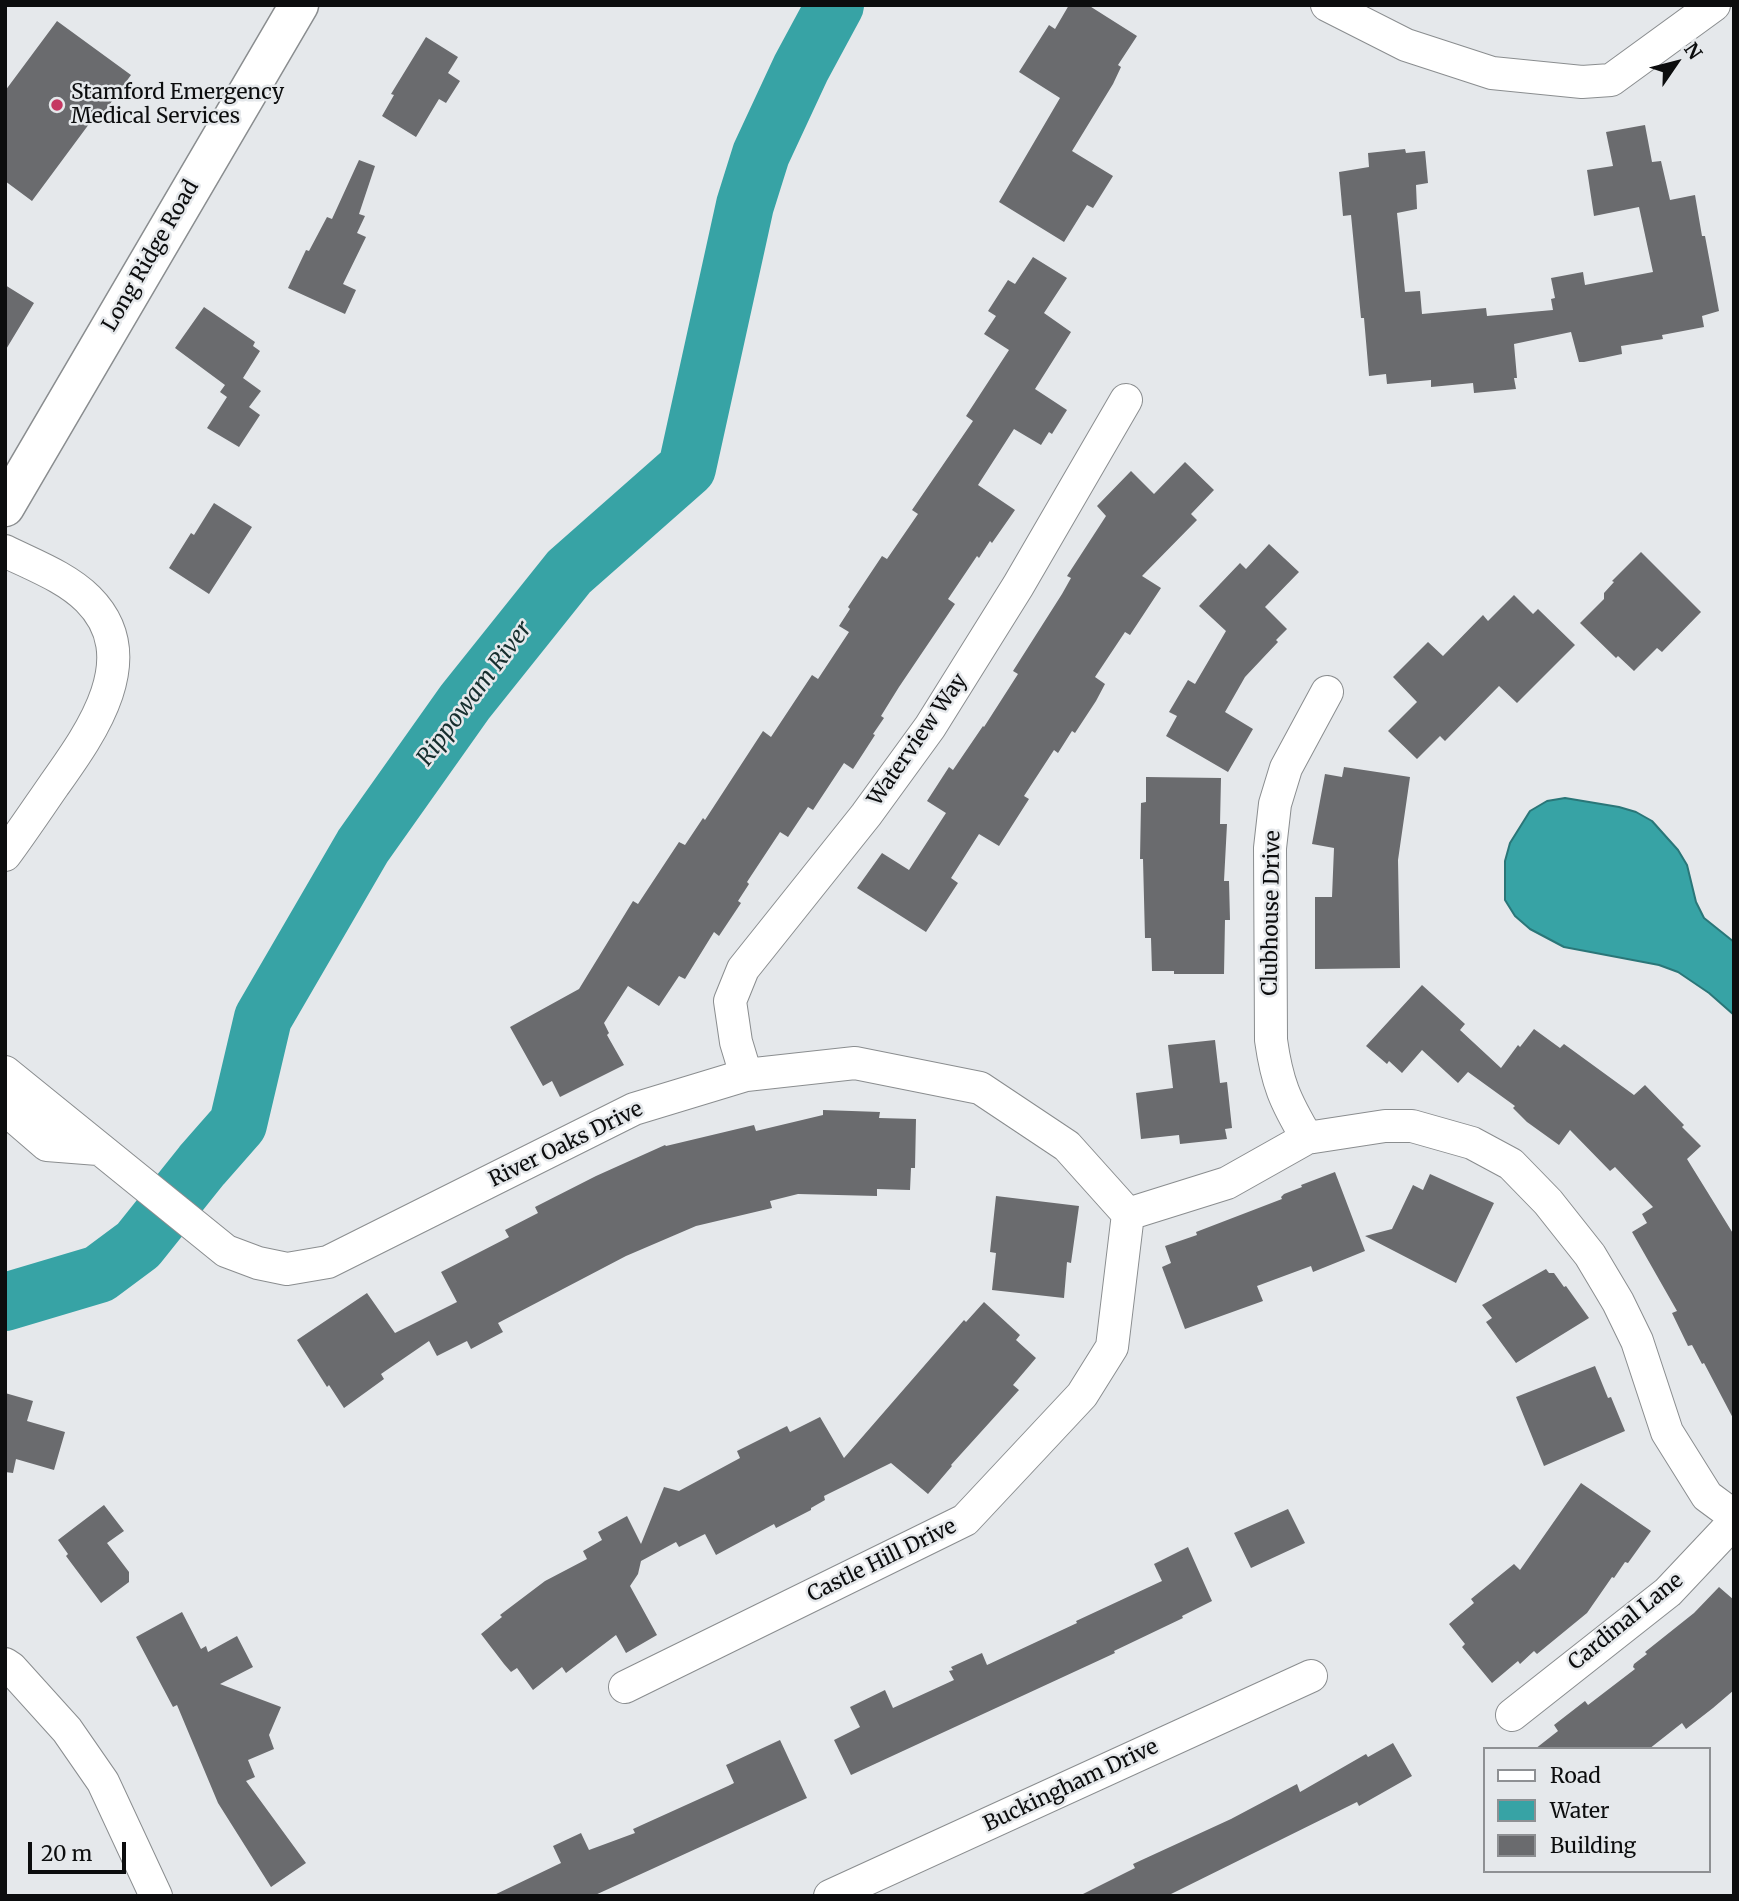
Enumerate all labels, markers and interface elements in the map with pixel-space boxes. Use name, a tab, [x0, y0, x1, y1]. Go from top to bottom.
north arrow	[1641, 28, 1711, 98]
text: N	[1679, 38, 1707, 64]
place label: Stamford Emergency Medical Services	[71, 80, 284, 130]
marker: Stamford Emergency Medical Services	[49, 97, 65, 113]
street label: Long Ridge Road	[98, 176, 204, 336]
water label: Rippowam River	[412, 616, 538, 772]
street label: Waterview Way	[863, 669, 973, 811]
street label: Clubhouse Drive	[1258, 830, 1286, 996]
street label: River Oaks Drive	[485, 1097, 647, 1193]
street label: Castle Hill Drive	[804, 1514, 960, 1608]
street label: Cardinal Lane	[1564, 1568, 1688, 1676]
street label: Buckingham Drive	[980, 1735, 1162, 1837]
legend	[1484, 1747, 1711, 1873]
text: Road	[1550, 1762, 1601, 1789]
text: Water	[1550, 1797, 1609, 1824]
scale bar	[32, 1828, 130, 1872]
text: Building	[1550, 1832, 1636, 1859]
text: 20 m	[41, 1840, 92, 1867]

